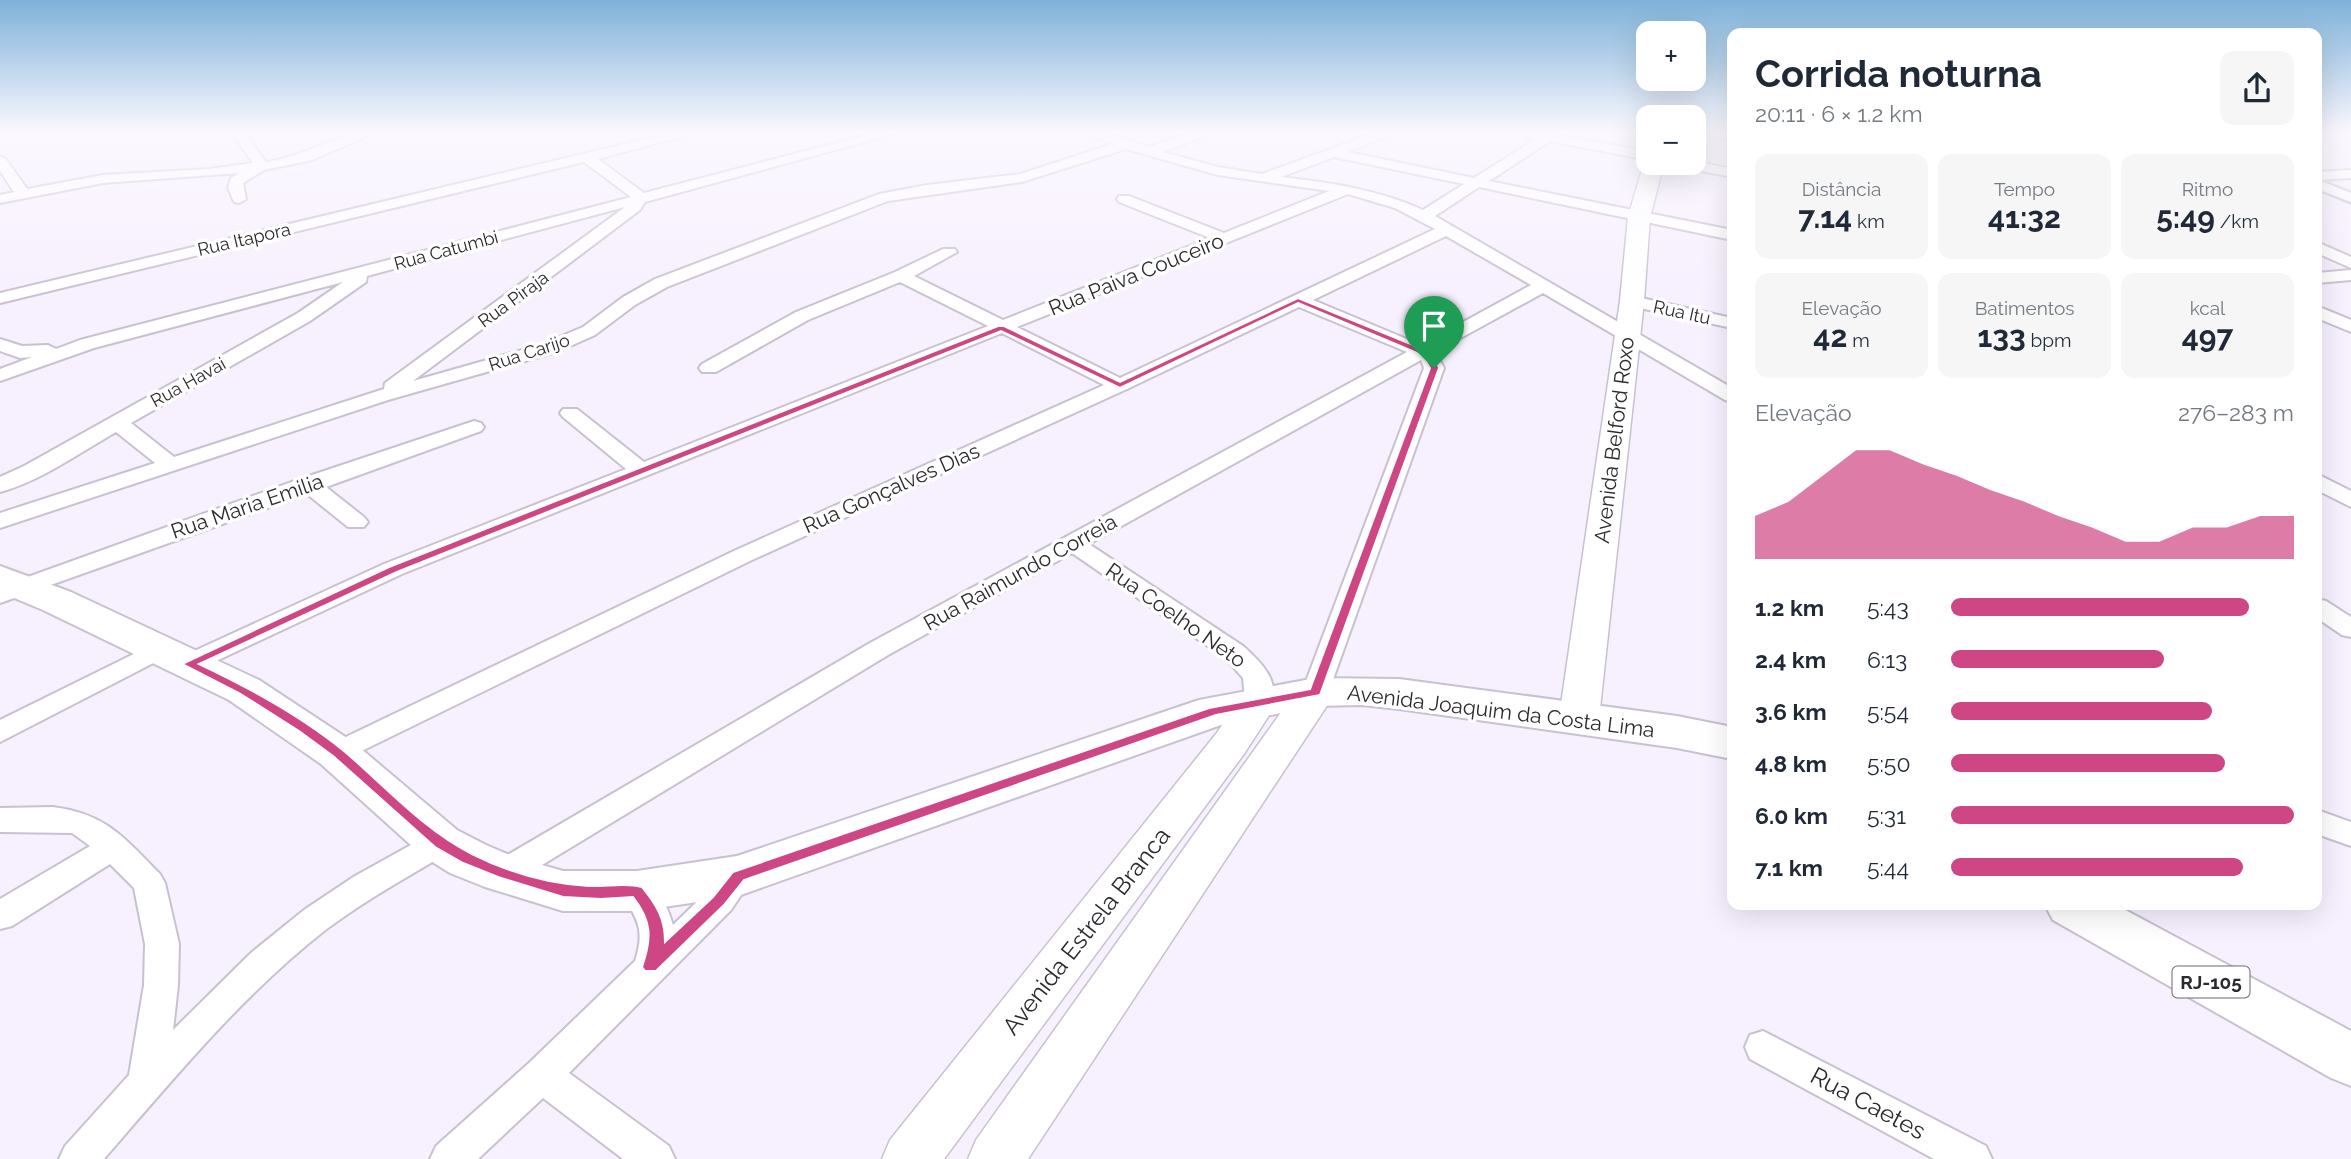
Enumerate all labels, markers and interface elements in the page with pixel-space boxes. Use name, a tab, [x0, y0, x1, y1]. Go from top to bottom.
map controls	[1636, 21, 1706, 175]
button: +	[1636, 21, 1706, 91]
text: Corrida noturna	[1755, 51, 2042, 96]
button: share	[2220, 51, 2294, 125]
text: 20:11 · 6 × 1.2 km	[1755, 100, 1923, 127]
button: −	[1636, 105, 1706, 175]
text: Distância	[1802, 178, 1881, 200]
text: Tempo	[1994, 178, 2055, 200]
text: Ritmo	[2182, 178, 2233, 200]
text: 7.14	[1798, 200, 1852, 235]
text: 41:32	[1988, 200, 2061, 235]
text: 5:49	[2156, 200, 2215, 235]
text: km	[1852, 210, 1885, 232]
text: /km	[2215, 210, 2259, 232]
street label: Rua Itapora	[195, 218, 293, 260]
street label: Rua Catumbi	[392, 226, 500, 274]
street label: Rua Paiva Couceiro	[1045, 227, 1227, 321]
street label: Rua Piraja	[474, 266, 552, 332]
pin	[1404, 296, 1464, 368]
street label: Rua Itu	[1652, 296, 1712, 328]
text: Elevação	[1802, 297, 1881, 319]
text: Batimentos	[1975, 297, 2074, 319]
text: kcal	[2190, 297, 2225, 319]
icon: arrive	[1415, 307, 1453, 345]
text: 42	[1813, 319, 1847, 354]
text: 133	[1977, 319, 2026, 354]
text: 497	[2182, 319, 2233, 354]
street label: Rua Carijo	[486, 329, 572, 375]
text: m	[1847, 329, 1870, 351]
text: bpm	[2026, 329, 2072, 351]
street label: Avenida Belford Roxo	[1589, 335, 1639, 545]
street label: Rua Havai	[147, 353, 229, 411]
text: Elevação	[1755, 399, 1852, 426]
text: 276–283 m	[2178, 399, 2294, 426]
street label: Rua Gonçalves Dias	[799, 438, 983, 538]
street label: Rua Maria Emilia	[167, 468, 327, 544]
street label: Rua Raimundo Correia	[919, 508, 1121, 636]
street label: Rua Coelho Neto	[1101, 557, 1251, 673]
text: 1.2 km	[1755, 594, 1824, 621]
text: 5:43	[1867, 594, 1909, 621]
text: 2.4 km	[1755, 646, 1826, 673]
text: 6:13	[1867, 646, 1907, 673]
street label: Avenida Joaquim da Costa Lima	[1346, 680, 1656, 742]
text: 3.6 km	[1755, 698, 1827, 725]
text: 5:54	[1867, 698, 1909, 725]
text: 4.8 km	[1755, 750, 1827, 777]
text: 5:50	[1867, 750, 1910, 777]
text: 6.0 km	[1755, 802, 1828, 829]
text: 5:31	[1867, 802, 1906, 829]
street label: Avenida Estrela Branca	[996, 822, 1176, 1040]
text: 7.1 km	[1755, 854, 1823, 881]
text: 5:44	[1867, 854, 1909, 881]
road number: RJ-105	[2172, 966, 2250, 998]
street label: Rua Caetes	[1806, 1061, 1930, 1145]

